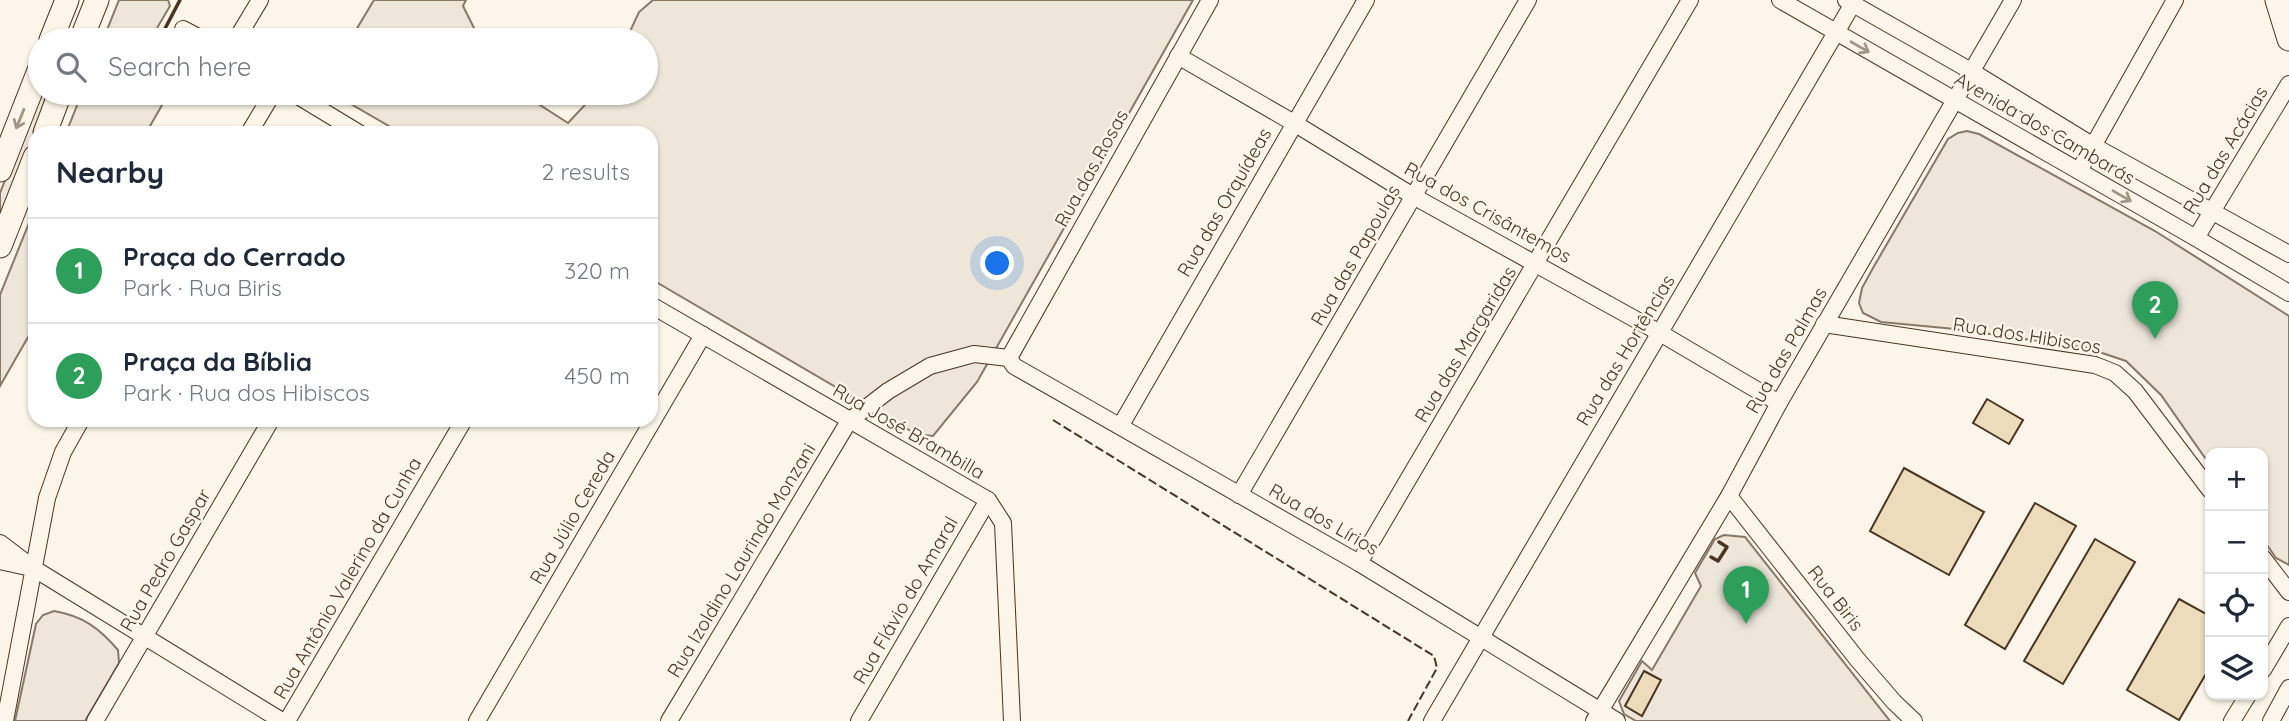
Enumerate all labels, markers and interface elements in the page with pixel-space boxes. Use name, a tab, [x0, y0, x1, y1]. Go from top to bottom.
search box	[28, 28, 658, 105]
one-way arrow	[1850, 40, 1870, 54]
icon: search	[52, 48, 90, 86]
text: Search here	[108, 50, 252, 83]
street label: Avenida dos Cambarás	[1950, 66, 2140, 190]
street label: Rua das Acácias	[2177, 82, 2273, 218]
street label: Rua das Rosas	[1049, 105, 1133, 231]
one-way arrow	[13, 108, 26, 129]
street label: Rua das Orquídeas	[1172, 123, 1276, 281]
text: Nearby	[56, 153, 164, 191]
street label: Rua dos Crisântemos	[1400, 156, 1576, 268]
text: 2 results	[541, 157, 630, 186]
street label: Rua das Papoulas	[1305, 180, 1405, 330]
one-way arrow	[2112, 189, 2132, 203]
text: Praça do Cerrado	[123, 240, 346, 273]
your location	[980, 246, 1014, 280]
text: 1	[75, 256, 83, 285]
text: 320 m	[564, 256, 630, 285]
street label: Rua das Margaridas	[1409, 261, 1521, 426]
street label: Rua das Hortências	[1570, 270, 1680, 430]
text: Park · Rua Biris	[123, 273, 282, 302]
pin: 2	[2132, 281, 2178, 339]
street label: Rua das Palmas	[1740, 282, 1832, 418]
street label: Rua dos Hibiscos	[1951, 311, 2103, 359]
text: Praça da Bíblia	[123, 345, 312, 378]
text: 2	[72, 361, 86, 390]
text: 450 m	[564, 361, 630, 390]
text: Park · Rua dos Hibiscos	[123, 378, 370, 407]
street label: Rua José Brambilla	[829, 378, 989, 484]
street label: Rua Izoldino Laurindo Monzani	[661, 438, 821, 682]
street label: Rua Júlio Cereda	[524, 446, 620, 588]
map controls	[2205, 448, 2268, 700]
button: +	[2205, 448, 2268, 511]
street label: Rua Antônio Valerino da Cunha	[268, 453, 426, 703]
street label: Rua dos Lírios	[1265, 478, 1383, 560]
street label: Rua Pedro Gaspar	[114, 484, 216, 636]
button: −	[2205, 511, 2268, 574]
street label: Rua Flávio do Amaral	[847, 512, 963, 688]
street label: Rua Biris	[1803, 560, 1869, 636]
pin: 1	[1723, 566, 1769, 624]
button: locate	[2205, 574, 2268, 637]
button: layers	[2205, 637, 2268, 700]

